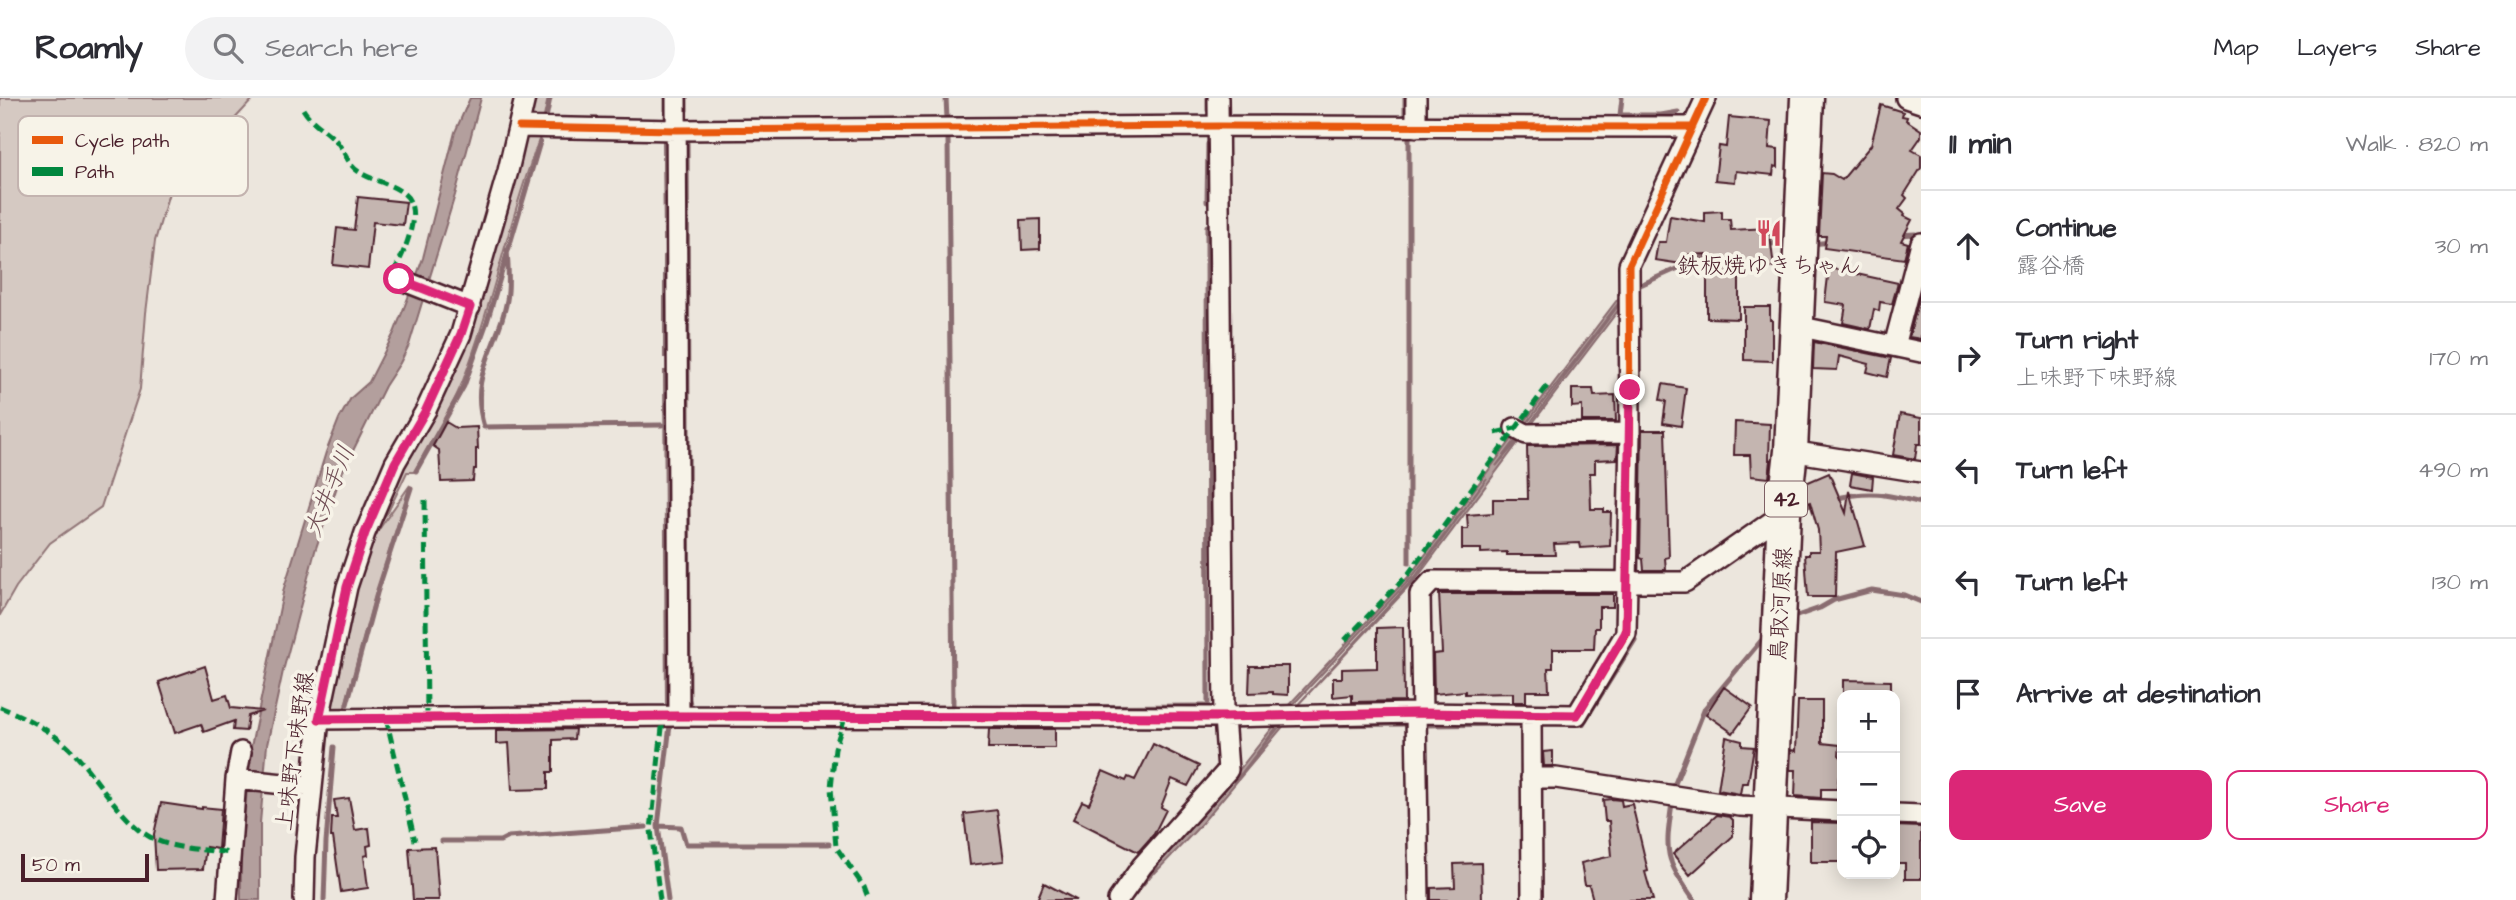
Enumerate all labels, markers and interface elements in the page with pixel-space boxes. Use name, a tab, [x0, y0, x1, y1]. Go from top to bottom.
search box	[185, 17, 675, 80]
text: Roamly	[35, 25, 143, 71]
icon: search	[209, 29, 247, 67]
text: Search here	[265, 30, 418, 66]
text: Map	[2214, 31, 2259, 65]
text: Layers	[2297, 31, 2377, 65]
text: Share	[2415, 31, 2481, 65]
legend	[18, 116, 248, 196]
text: 11 min	[1949, 123, 2012, 165]
text: Cycle path	[75, 128, 170, 156]
text: Walk · 820 m	[2346, 128, 2488, 160]
text: Path	[75, 159, 114, 186]
text: Continue	[2016, 210, 2117, 246]
restaurant icon: 鉄板焼ゆきちゃん	[1754, 218, 1784, 248]
icon: ahead	[1949, 227, 1987, 265]
text: 30 m	[2435, 230, 2488, 262]
place label: 鉄板焼ゆきちゃん	[1677, 250, 1861, 282]
text: 露谷橋	[2016, 250, 2085, 282]
route start	[383, 263, 414, 294]
text: Turn right	[2016, 322, 2138, 358]
icon: right	[1949, 339, 1987, 377]
text: 170 m	[2429, 342, 2488, 374]
text: 上味野下味野線	[2016, 362, 2177, 394]
route end	[1614, 374, 1645, 405]
water label: 大井手川	[296, 441, 364, 542]
icon: left	[1949, 451, 1987, 489]
text: Turn left	[2016, 452, 2127, 488]
text: 490 m	[2418, 454, 2488, 486]
road number: 42	[1765, 482, 1807, 516]
street label: 鳥取河原線	[1762, 546, 1800, 662]
icon: left	[1949, 563, 1987, 601]
text: Turn left	[2016, 564, 2127, 600]
text: 130 m	[2432, 566, 2488, 598]
street label: 上味野下味野線	[268, 669, 322, 833]
icon: arrive	[1949, 675, 1987, 713]
text: Arrive at destination	[2016, 676, 2261, 712]
map controls	[1837, 690, 1900, 879]
button: +	[1837, 690, 1900, 753]
button: −	[1837, 753, 1900, 816]
button: Save	[1949, 770, 2212, 840]
button: Share	[2226, 770, 2488, 840]
button: locate	[1837, 816, 1900, 879]
scale bar	[21, 851, 149, 883]
text: 50 m	[32, 852, 80, 879]

